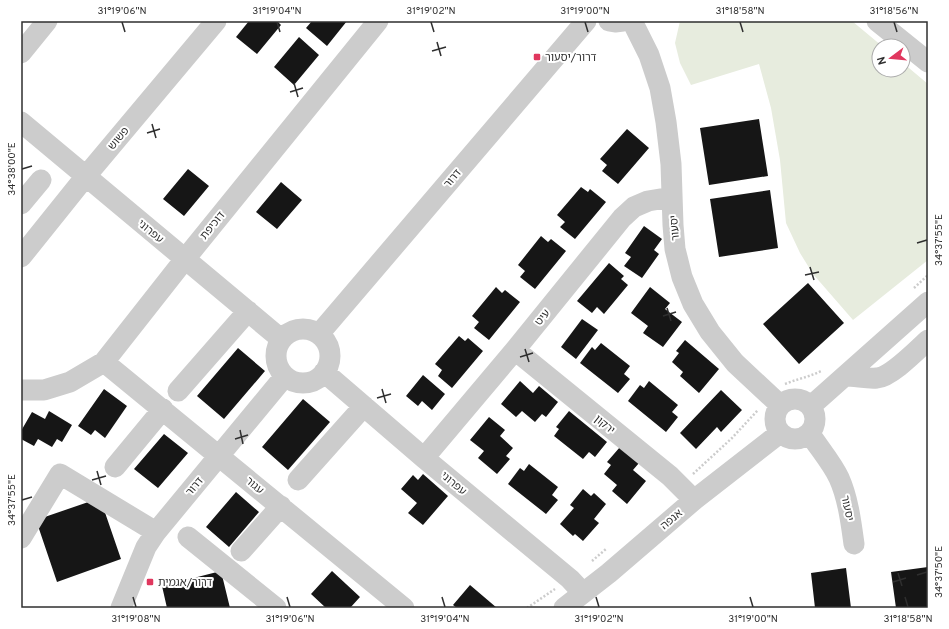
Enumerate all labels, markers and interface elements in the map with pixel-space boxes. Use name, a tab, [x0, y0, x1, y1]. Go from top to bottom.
text: 31°19'06"N	[97, 5, 147, 18]
text: 31°19'04"N	[252, 5, 302, 18]
text: 31°19'02"N	[406, 5, 456, 18]
text: 31°19'00"N	[560, 5, 610, 18]
text: 31°18'58"N	[715, 5, 765, 18]
text: 31°18'56"N	[869, 5, 919, 18]
north arrow	[871, 38, 911, 78]
place label: דרור/יסעור	[545, 51, 596, 65]
marker: דרור/יסעור	[532, 52, 542, 62]
text: N	[875, 55, 890, 66]
street label: פשוש	[105, 124, 133, 153]
text: 34°38'00"E	[6, 142, 19, 196]
street label: דרור	[441, 166, 465, 191]
street label: דוכיפת	[197, 209, 228, 242]
text: 34°37'55"E	[933, 214, 946, 266]
street label: יסעור	[667, 215, 683, 241]
street label: עפרוני	[135, 217, 166, 247]
street label: עיט	[532, 307, 553, 329]
street label: ירקון	[591, 412, 618, 437]
street label: עפרוני	[438, 469, 469, 499]
text: 34°37'55"E	[6, 474, 19, 526]
street label: דרור	[183, 474, 207, 499]
street label: עגור	[242, 474, 266, 497]
street label: יסעור	[838, 494, 857, 522]
street label: אנפה	[658, 506, 686, 533]
text: 34°37'50"E	[933, 546, 946, 598]
place label: דרור/אגמית	[158, 576, 212, 590]
marker: דרור/אגמית	[145, 577, 155, 587]
text: 31°19'08"N	[111, 613, 161, 626]
text: 31°19'06"N	[265, 613, 315, 626]
text: 31°19'04"N	[420, 613, 470, 626]
text: 31°19'02"N	[574, 613, 624, 626]
text: 31°19'00"N	[728, 613, 778, 626]
text: 31°18'58"N	[883, 613, 933, 626]

